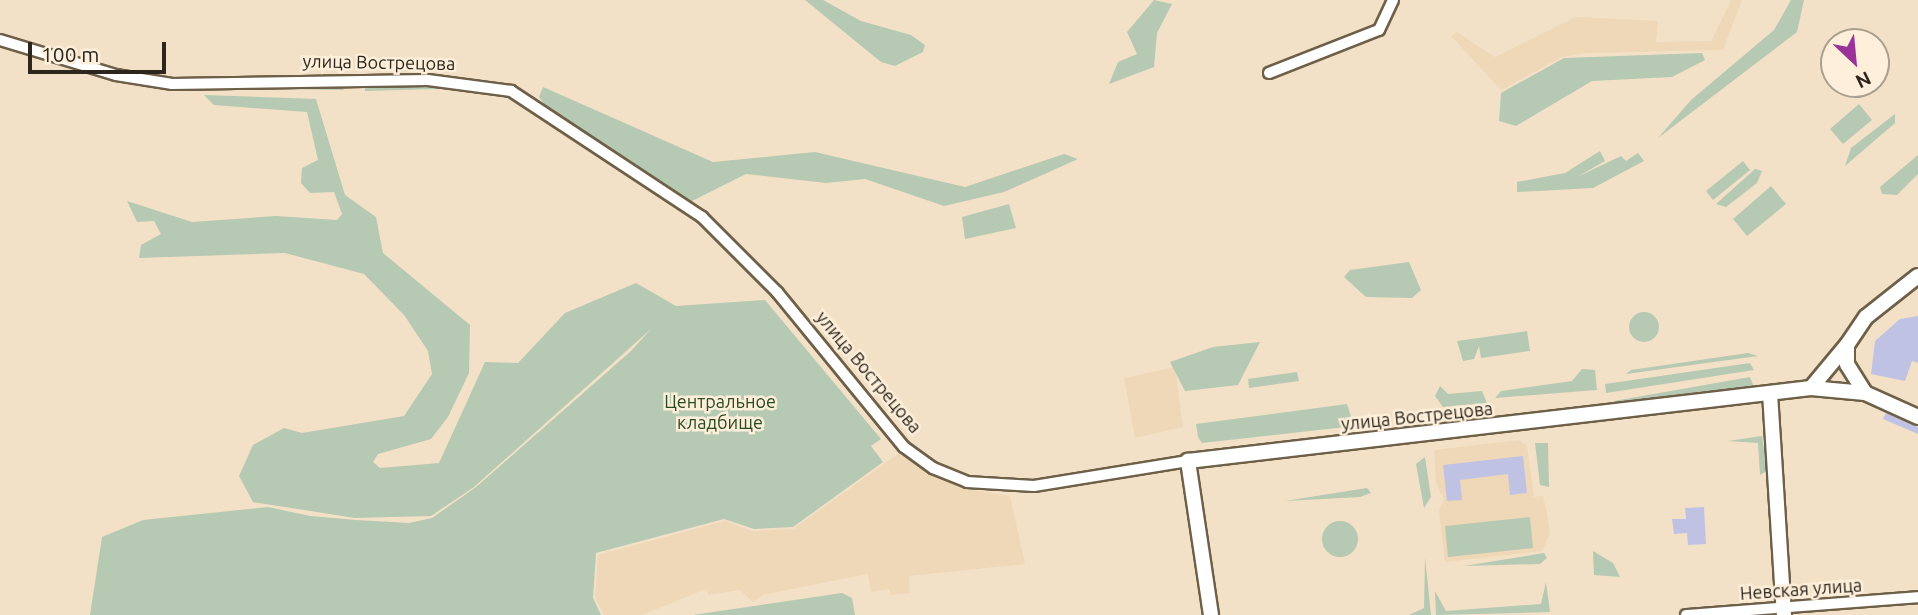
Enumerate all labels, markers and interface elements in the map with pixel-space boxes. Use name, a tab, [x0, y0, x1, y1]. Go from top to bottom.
scale bar	[32, 28, 170, 72]
north arrow	[1820, 28, 1890, 98]
text: 100 m	[41, 42, 99, 66]
street label: улица Вострецова	[303, 50, 455, 74]
text: N	[1852, 67, 1875, 93]
street label: улица Вострецова	[812, 307, 926, 437]
park label: Центральное кладбище	[664, 391, 776, 434]
street label: улица Вострецова	[1340, 397, 1494, 435]
street label: Невская улица	[1739, 574, 1863, 604]

